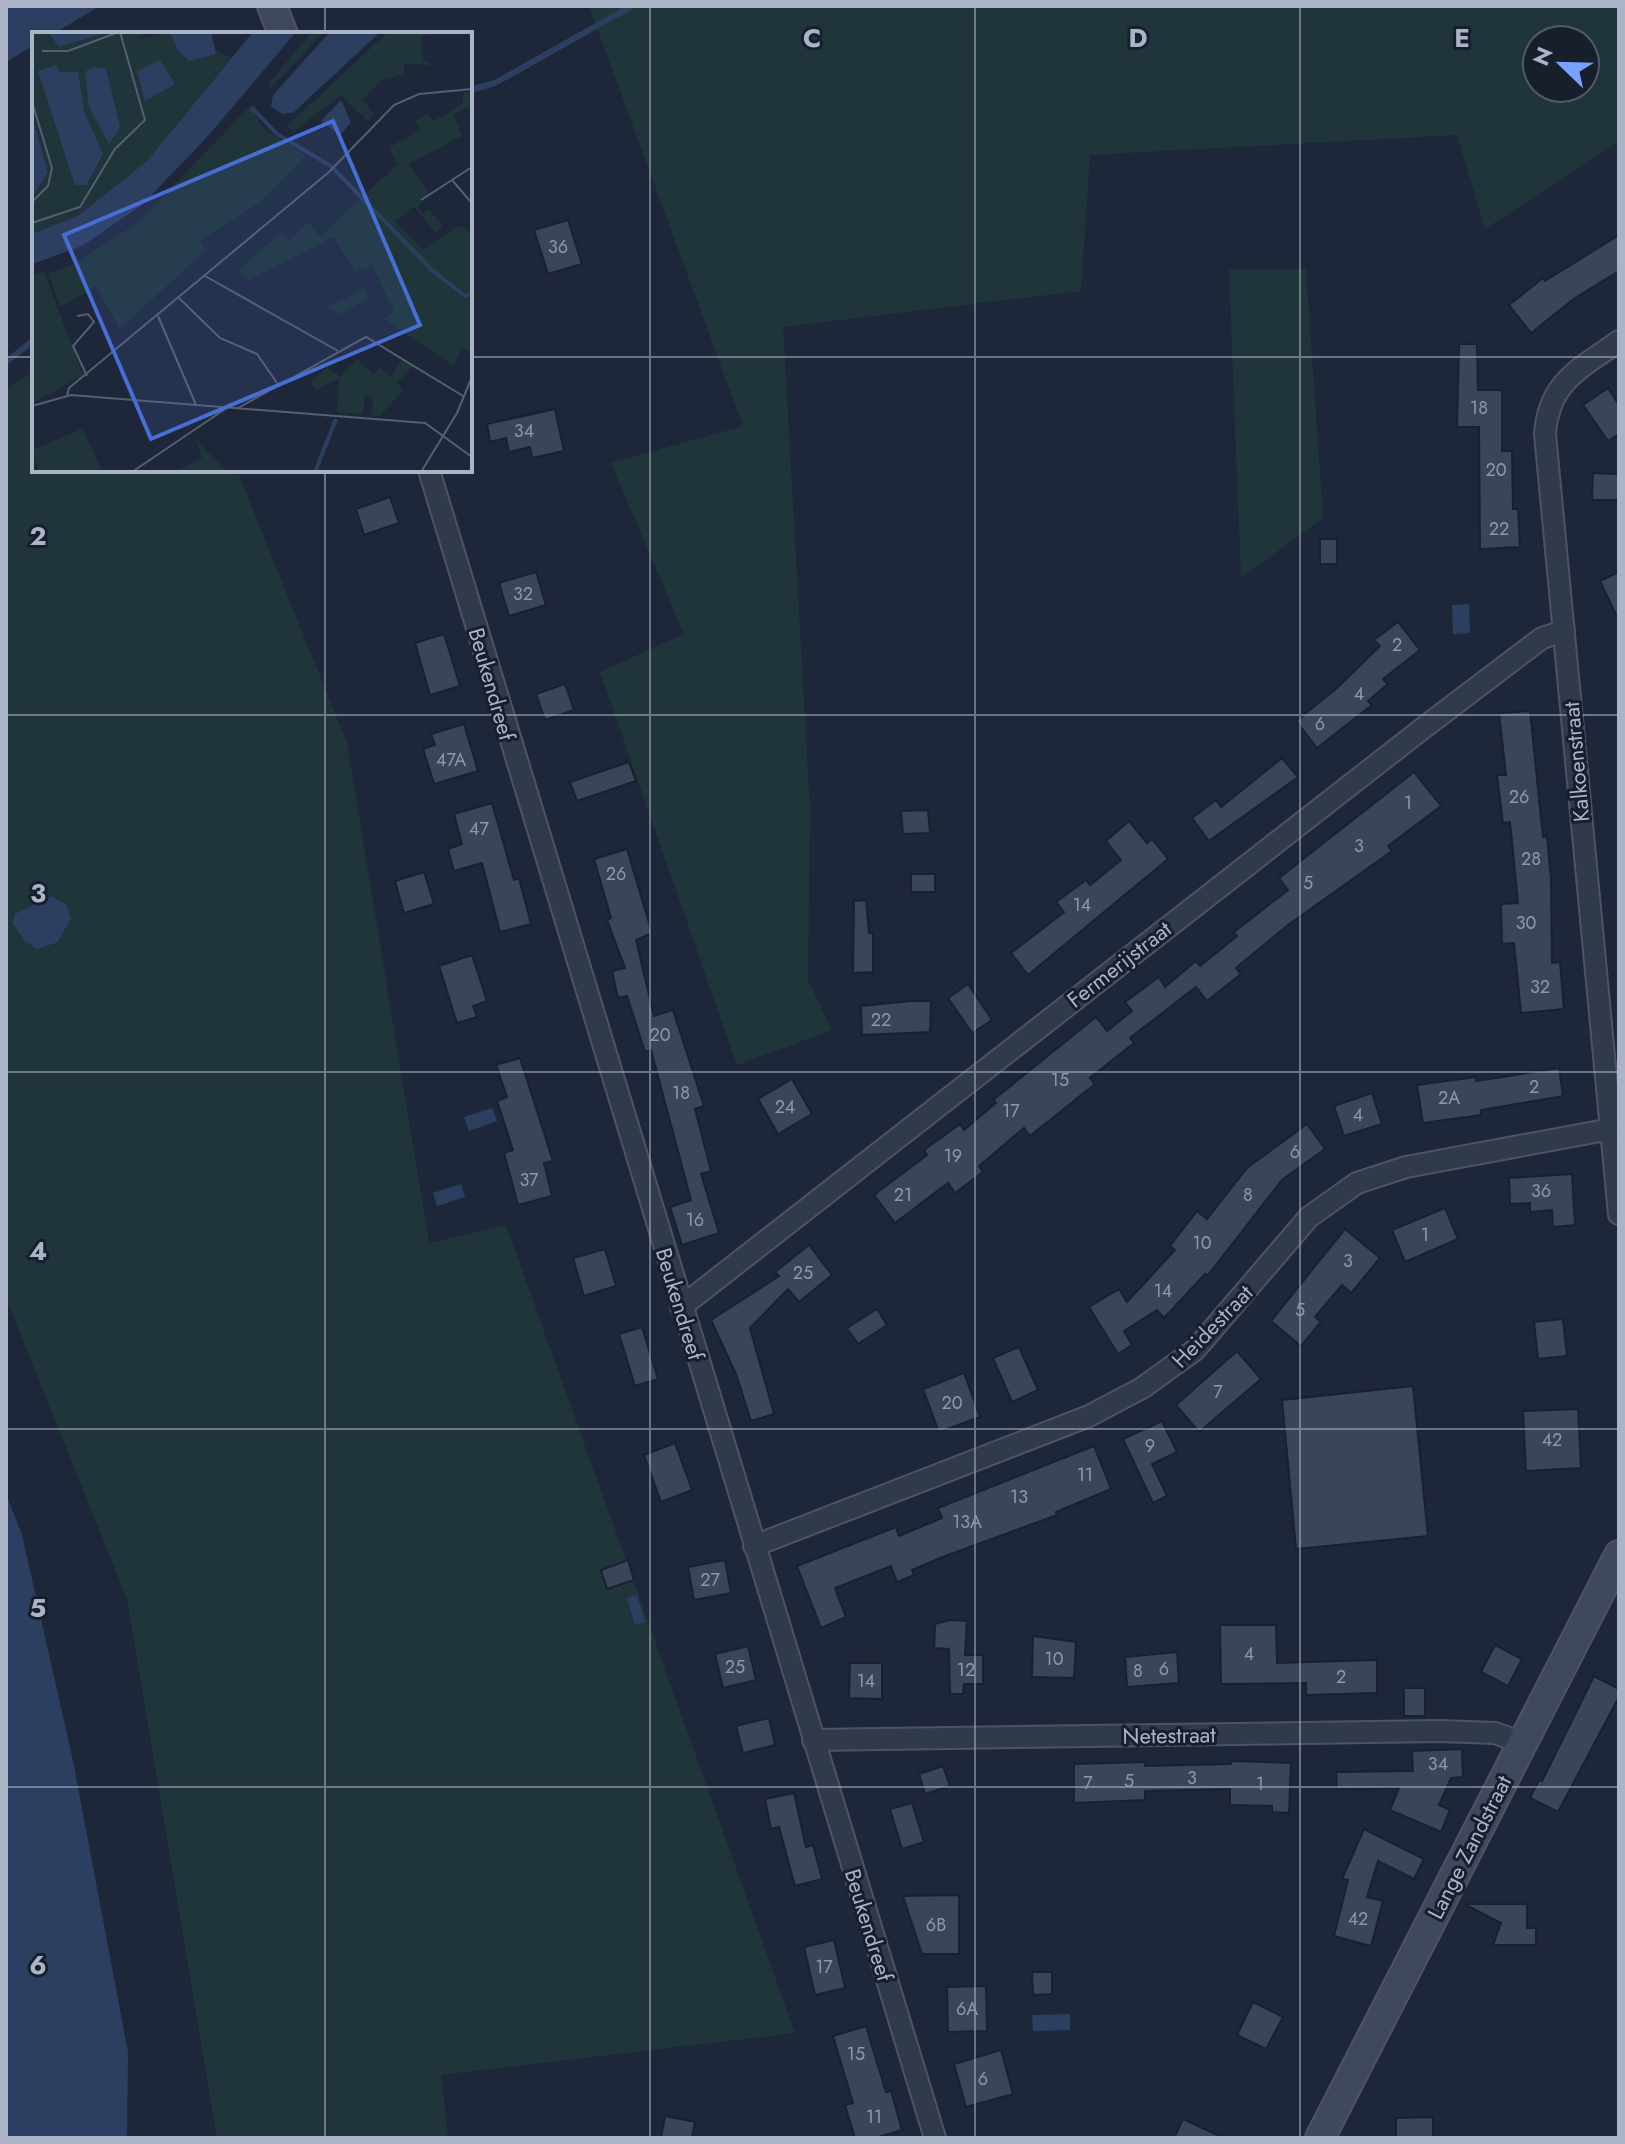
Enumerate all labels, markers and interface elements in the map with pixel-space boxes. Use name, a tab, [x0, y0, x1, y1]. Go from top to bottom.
text: C	[803, 19, 821, 57]
text: D	[1128, 19, 1148, 57]
text: E	[1454, 19, 1470, 57]
north arrow	[1521, 24, 1601, 104]
inset map	[32, 32, 472, 472]
text: N	[1524, 42, 1561, 70]
house number: 36	[548, 234, 568, 260]
house number: 18	[1470, 395, 1488, 421]
house number: 34	[514, 418, 534, 444]
house number: 20	[1485, 457, 1507, 483]
house number: 22	[1489, 516, 1509, 542]
text: 2	[29, 517, 47, 555]
house number: 32	[513, 581, 533, 607]
street label: Beukendreef	[461, 624, 524, 745]
house number: 2	[1392, 632, 1402, 658]
house number: 4	[1354, 681, 1364, 707]
street label: Kalkoenstraat	[1555, 700, 1597, 823]
house number: 6	[1315, 711, 1325, 737]
house number: 47A	[436, 747, 466, 773]
house number: 26	[1509, 784, 1529, 810]
house number: 1	[1404, 790, 1412, 816]
house number: 47	[469, 816, 490, 842]
house number: 3	[1354, 833, 1364, 859]
house number: 28	[1521, 846, 1541, 872]
house number: 26	[606, 861, 626, 887]
house number: 5	[1303, 870, 1313, 896]
text: 3	[30, 874, 46, 912]
house number: 14	[1073, 892, 1091, 918]
house number: 30	[1516, 910, 1537, 936]
street label: Fermerijstraat	[1060, 913, 1179, 1015]
house number: 32	[1530, 974, 1550, 1000]
house number: 22	[871, 1007, 891, 1033]
house number: 20	[649, 1022, 671, 1048]
house number: 15	[1051, 1067, 1069, 1093]
house number: 2	[1529, 1074, 1539, 1100]
house number: 18	[672, 1080, 690, 1106]
house number: 2A	[1438, 1085, 1460, 1111]
house number: 24	[775, 1094, 795, 1120]
house number: 17	[1002, 1098, 1020, 1124]
house number: 4	[1353, 1102, 1363, 1128]
house number: 6	[1290, 1139, 1300, 1165]
house number: 19	[944, 1143, 962, 1169]
house number: 37	[519, 1167, 539, 1193]
house number: 36	[1531, 1178, 1551, 1204]
house number: 21	[894, 1182, 912, 1208]
house number: 8	[1243, 1182, 1253, 1208]
house number: 16	[686, 1207, 704, 1233]
house number: 1	[1421, 1222, 1429, 1248]
house number: 10	[1193, 1230, 1212, 1256]
text: 4	[29, 1232, 47, 1270]
street label: Beukendreef	[648, 1244, 712, 1365]
house number: 3	[1343, 1248, 1353, 1274]
house number: 25	[793, 1260, 813, 1286]
street label: Heidestraat	[1164, 1277, 1260, 1375]
house number: 14	[1154, 1278, 1172, 1304]
house number: 5	[1295, 1297, 1305, 1323]
house number: 7	[1213, 1379, 1223, 1405]
house number: 20	[941, 1390, 963, 1416]
house number: 42	[1542, 1427, 1562, 1453]
house number: 9	[1145, 1433, 1155, 1459]
house number: 11	[1077, 1462, 1093, 1488]
house number: 13	[1010, 1484, 1028, 1510]
house number: 13A	[952, 1509, 982, 1535]
house number: 27	[700, 1567, 720, 1593]
text: 5	[30, 1589, 46, 1627]
house number: 4	[1244, 1641, 1254, 1667]
house number: 10	[1045, 1646, 1064, 1672]
house number: 25	[725, 1654, 745, 1680]
house number: 6	[1159, 1656, 1169, 1682]
house number: 12	[957, 1657, 975, 1683]
house number: 8	[1133, 1658, 1143, 1684]
house number: 2	[1336, 1664, 1346, 1690]
house number: 14	[857, 1668, 875, 1694]
street label: Netestraat	[1122, 1718, 1217, 1752]
house number: 34	[1428, 1751, 1448, 1777]
house number: 3	[1187, 1765, 1197, 1791]
house number: 5	[1124, 1768, 1134, 1794]
street label: Lange Zandstraat	[1419, 1769, 1519, 1924]
house number: 7	[1083, 1770, 1093, 1796]
house number: 1	[1256, 1771, 1264, 1797]
street label: Beukendreef	[837, 1865, 901, 1986]
house number: 42	[1348, 1906, 1368, 1932]
house number: 6B	[926, 1912, 946, 1938]
text: 6	[29, 1946, 47, 1984]
house number: 17	[815, 1954, 833, 1980]
house number: 6A	[956, 1996, 978, 2022]
house number: 15	[847, 2041, 865, 2067]
house number: 6	[978, 2066, 988, 2092]
house number: 11	[866, 2104, 882, 2130]

